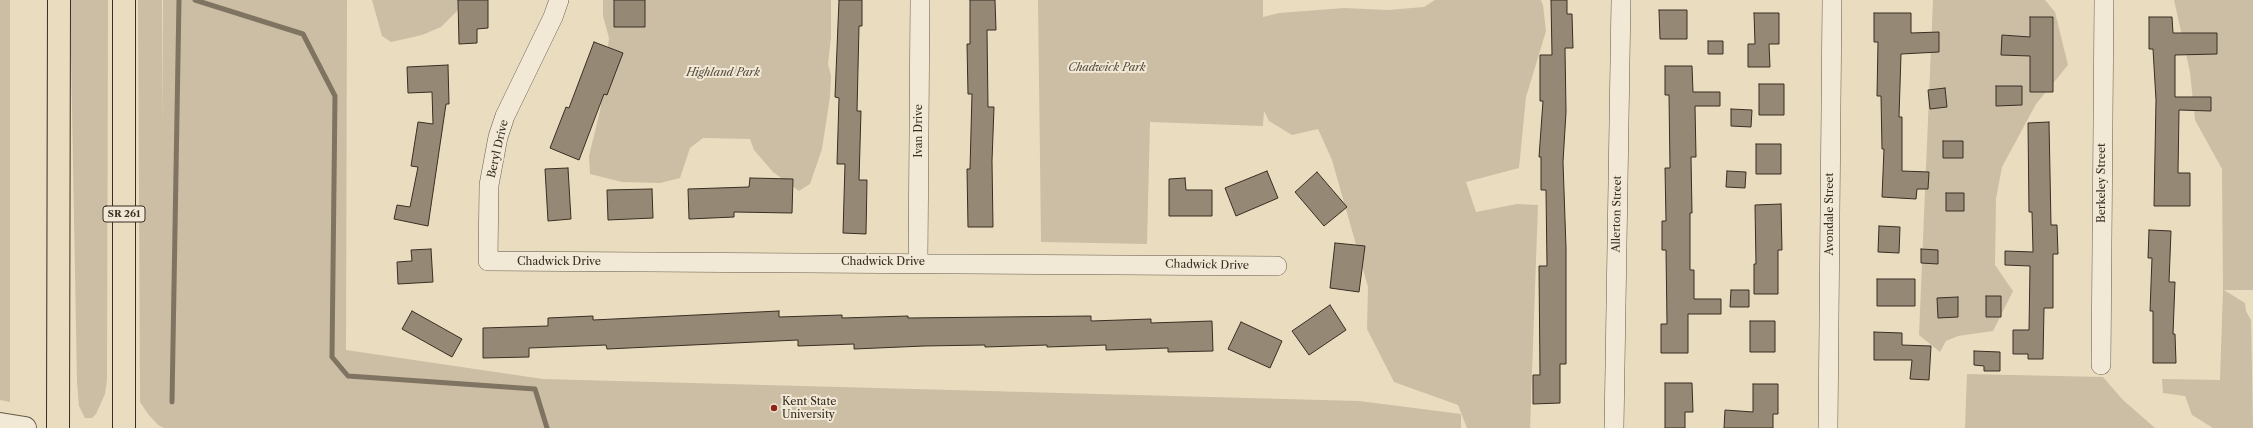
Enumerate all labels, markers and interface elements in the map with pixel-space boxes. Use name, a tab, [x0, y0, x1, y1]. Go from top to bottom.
park label: Chadwick Park	[1068, 61, 1146, 75]
park label: Highland Park	[686, 66, 760, 80]
street label: Ivan Drive	[912, 104, 926, 158]
street label: Beryl Drive	[485, 119, 511, 179]
street label: Berkeley Street	[2095, 143, 2109, 223]
street label: Avondale Street	[1823, 173, 1837, 255]
street label: Allerton Street	[1610, 175, 1624, 253]
road number: SR 261	[103, 206, 145, 222]
street label: Chadwick Drive	[517, 255, 601, 269]
street label: Chadwick Drive	[841, 255, 925, 269]
street label: Chadwick Drive	[1165, 258, 1249, 272]
place label: Kent State University	[782, 395, 836, 421]
marker: Kent State University	[769, 403, 779, 413]

